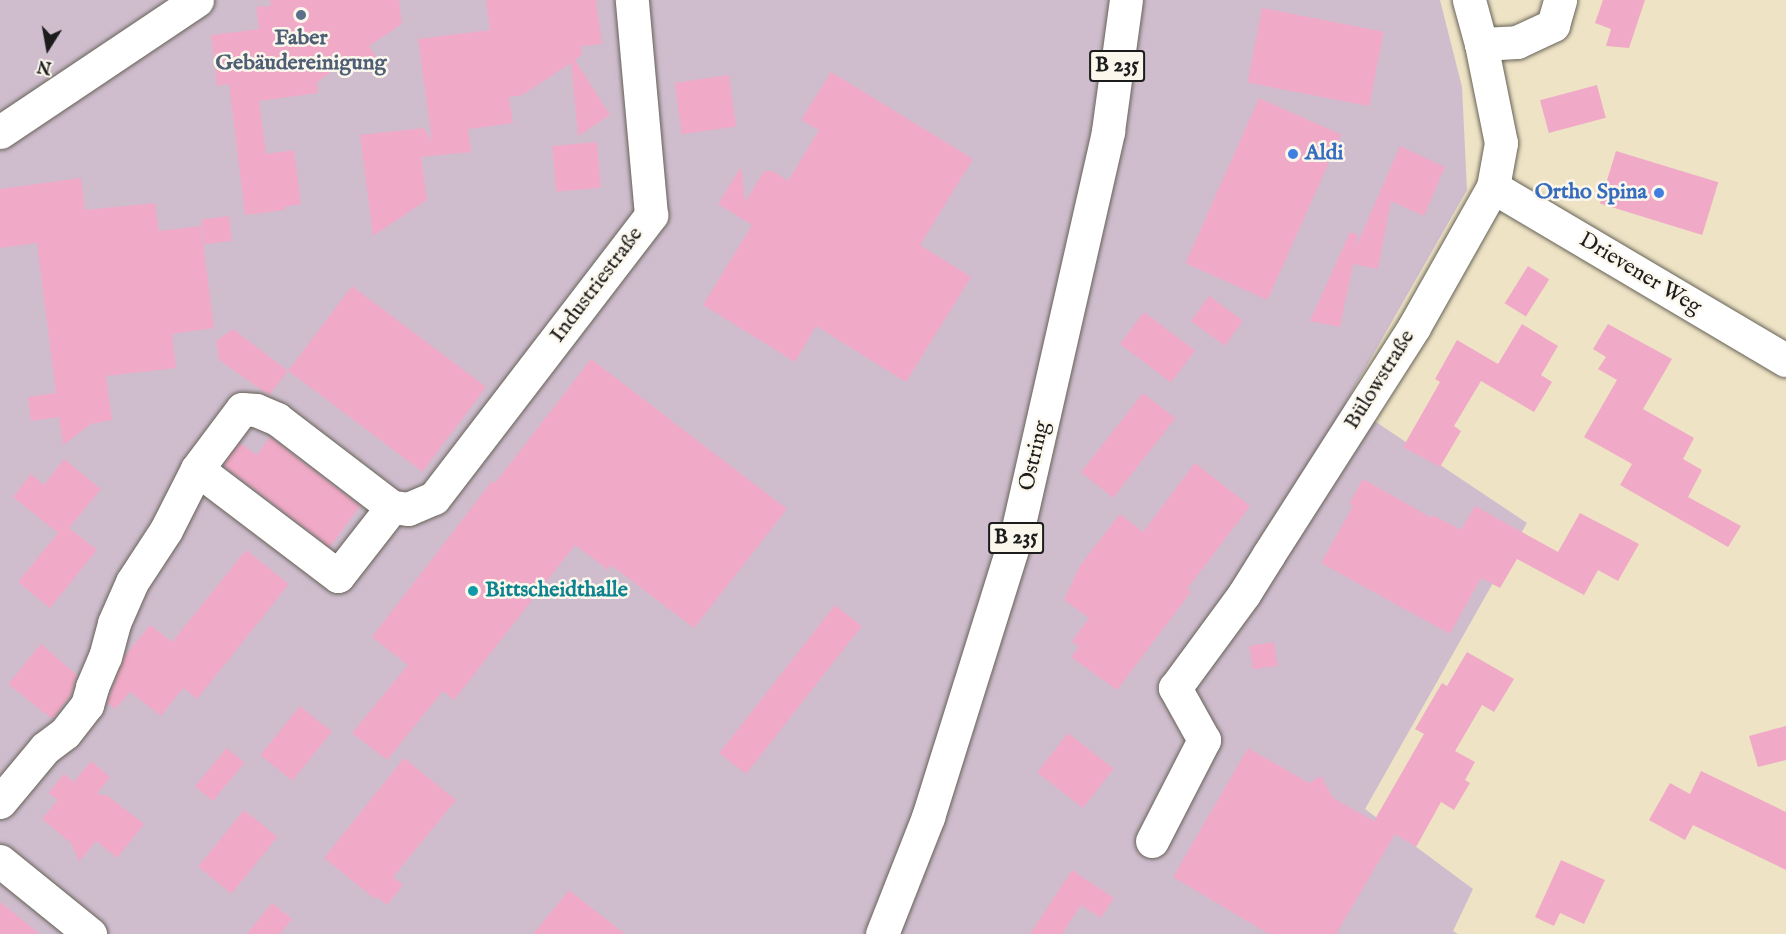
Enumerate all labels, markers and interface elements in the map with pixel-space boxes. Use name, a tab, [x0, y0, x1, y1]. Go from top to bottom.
marker: Faber Gebäudereinigung	[294, 8, 308, 22]
north arrow	[18, 18, 78, 78]
place label: Faber Gebäudereinigung	[216, 25, 386, 76]
road number: B 235	[1088, 48, 1146, 84]
text: N	[36, 55, 53, 77]
place label: Aldi	[1305, 141, 1343, 167]
marker: Aldi	[1286, 147, 1300, 161]
place label: Ortho Spina	[1535, 180, 1647, 206]
marker: Ortho Spina	[1652, 186, 1666, 200]
street label: Industriestraße	[545, 222, 649, 348]
street label: Drievener Weg	[1574, 227, 1706, 321]
street label: Bülowstraße	[1339, 325, 1421, 435]
street label: Ostring	[1014, 418, 1056, 494]
road number: B 235	[988, 520, 1044, 556]
place label: Bittscheidthalle	[485, 578, 628, 604]
marker: Bittscheidthalle	[466, 584, 480, 598]

